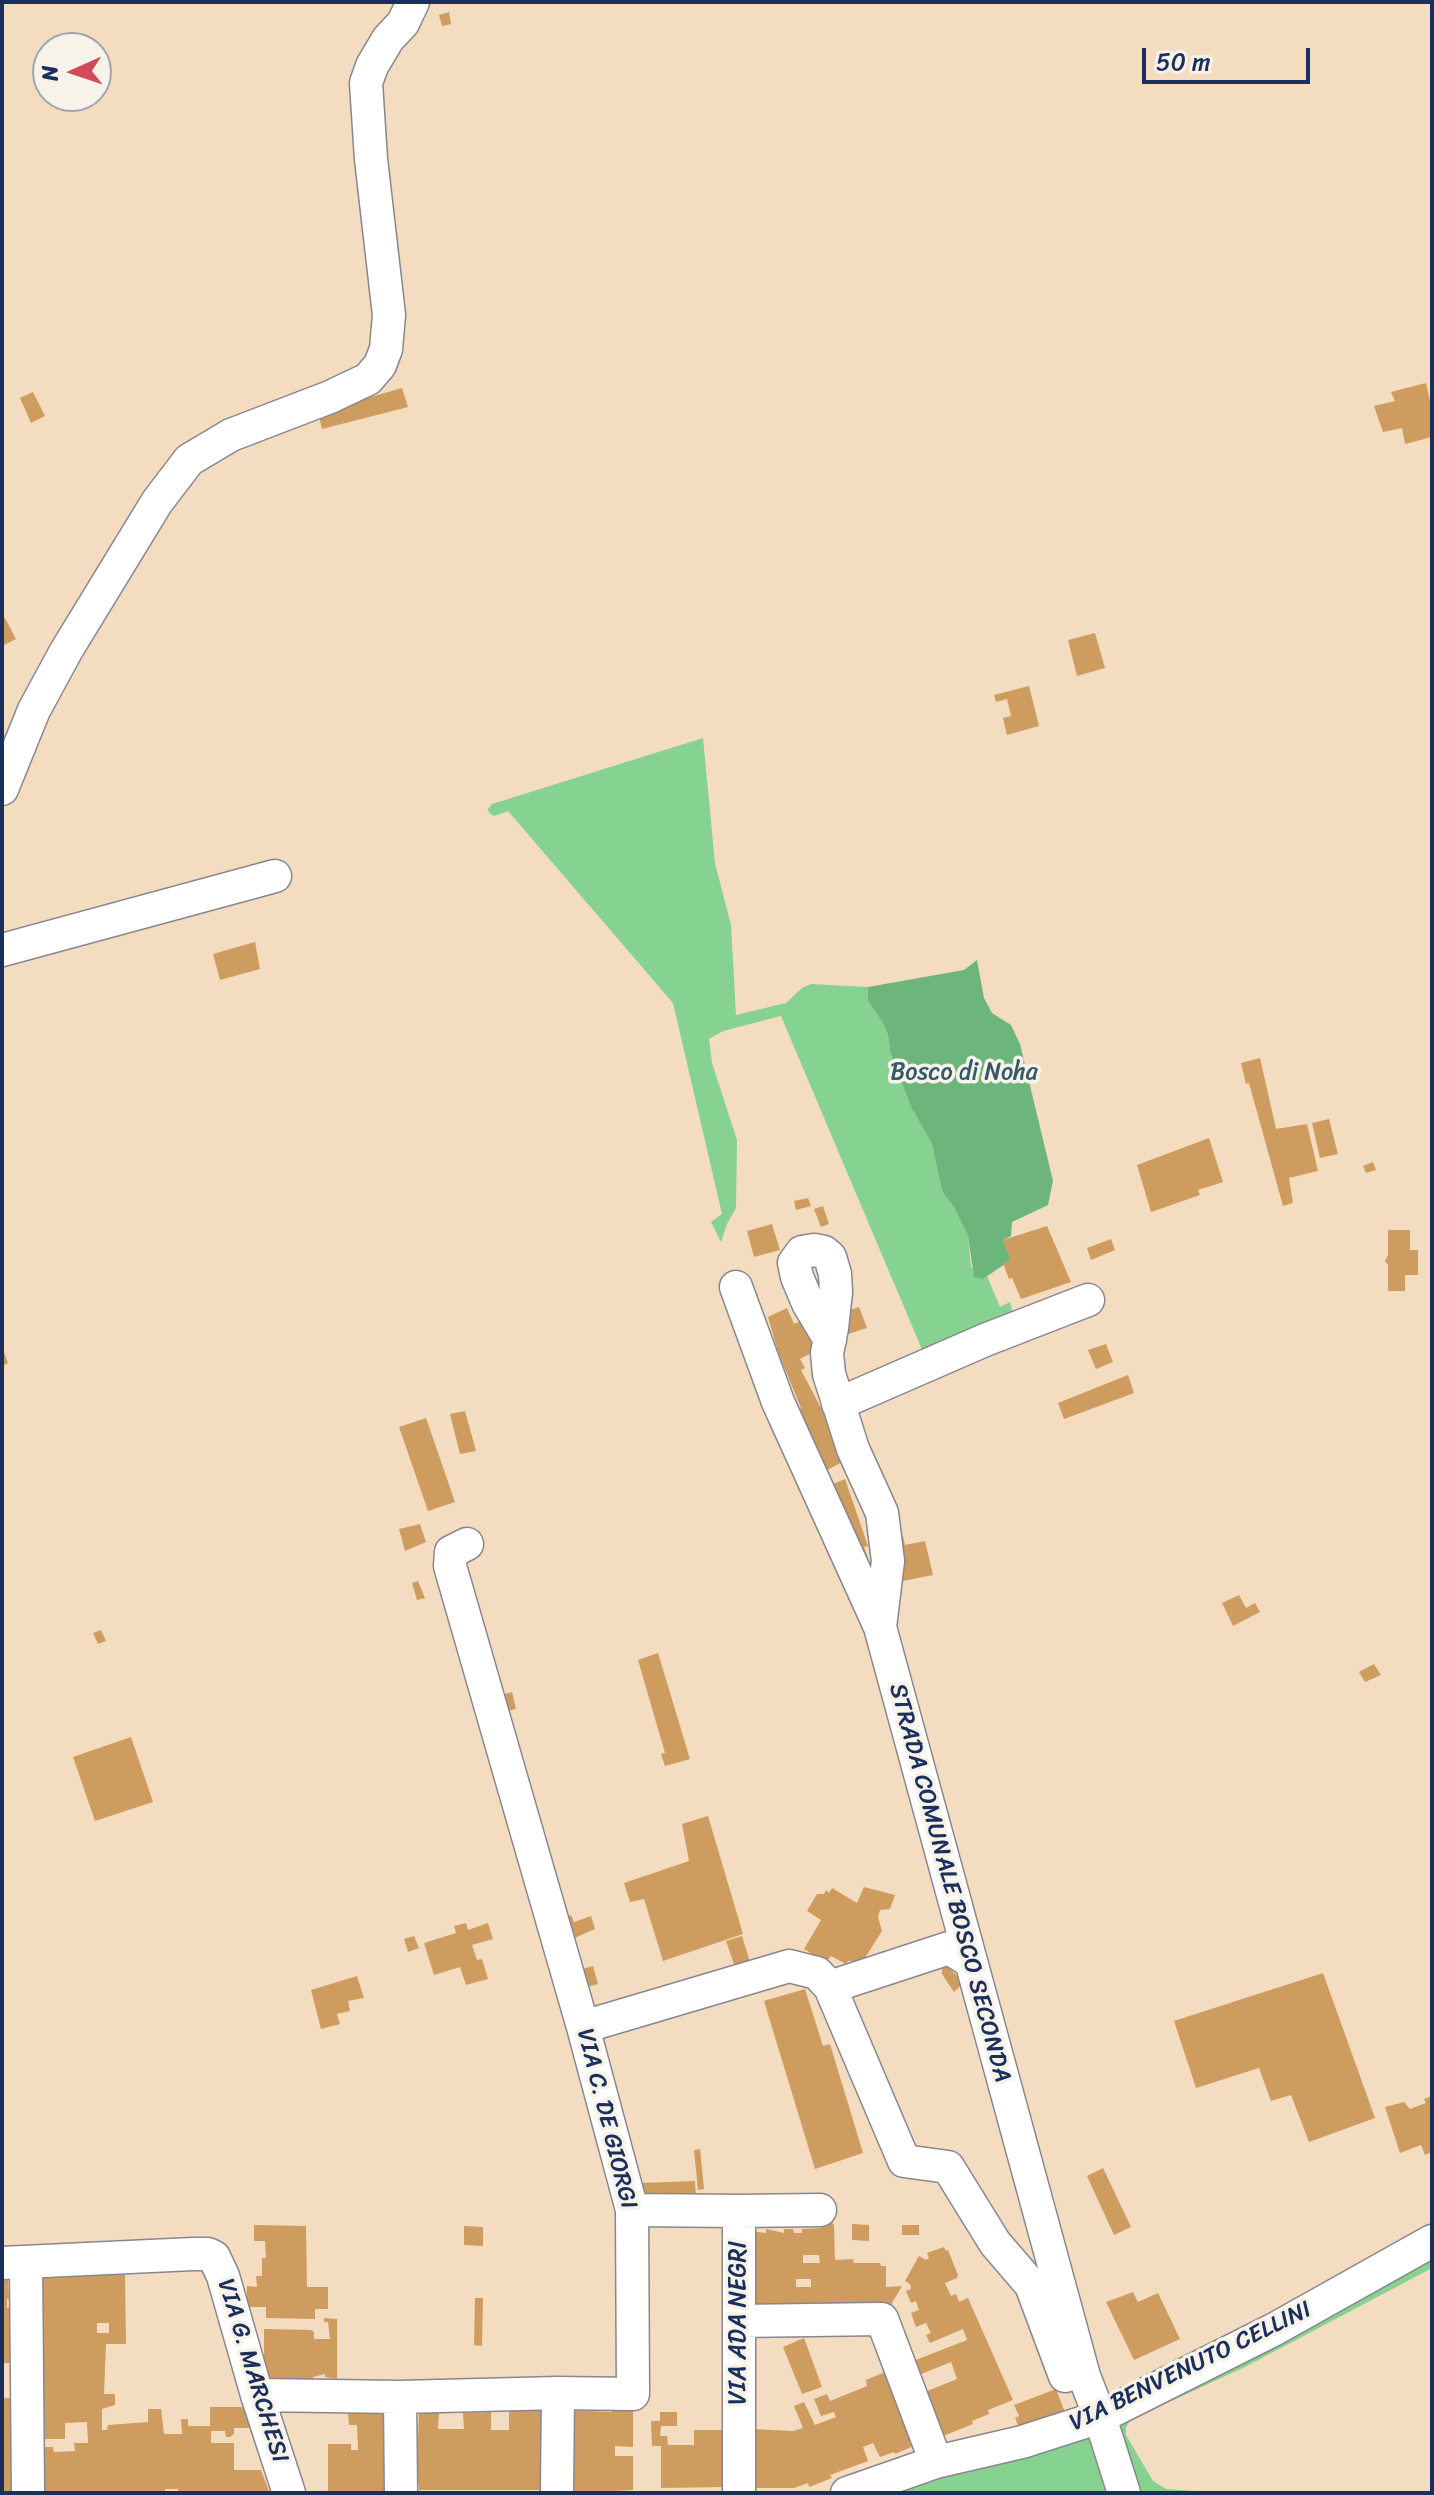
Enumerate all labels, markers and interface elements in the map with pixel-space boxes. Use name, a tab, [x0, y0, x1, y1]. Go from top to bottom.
north arrow	[32, 32, 112, 112]
scale bar	[1146, 32, 1314, 82]
text: 50 m	[1156, 41, 1211, 83]
text: N	[30, 65, 69, 82]
park label: Bosco di Noha	[890, 1059, 1038, 1087]
street label: STRADA COMUNALE BOSCO SECONDA	[882, 1680, 1016, 2086]
street label: VIA C. DE GIORGI	[570, 2026, 642, 2212]
street label: VIA ADA NEGRI	[725, 2241, 753, 2405]
street label: VIA G. MARCHESI	[210, 2275, 294, 2467]
street label: VIA BENVENUTO CELLINI	[1065, 2296, 1317, 2438]

